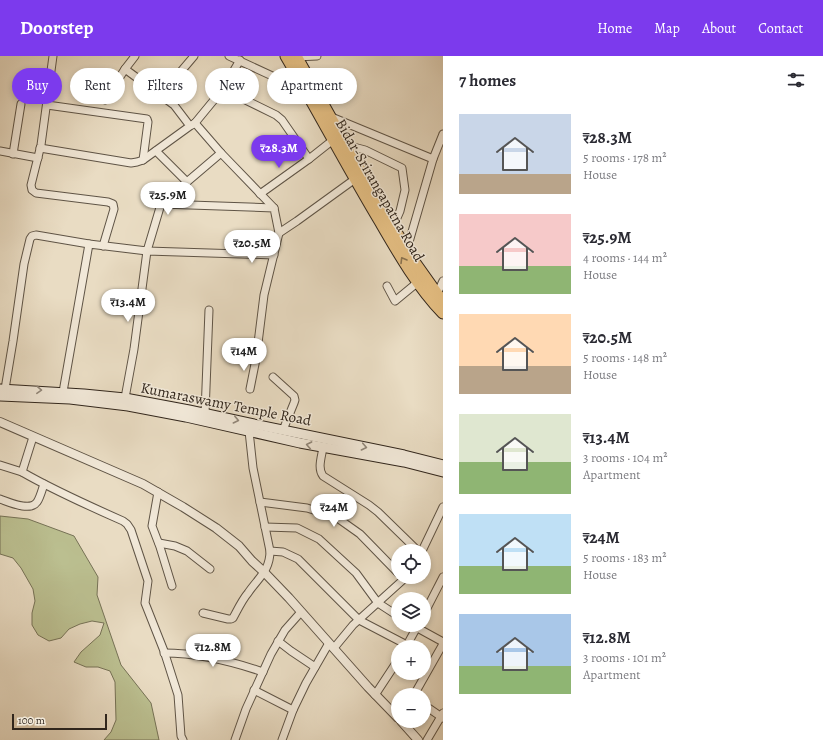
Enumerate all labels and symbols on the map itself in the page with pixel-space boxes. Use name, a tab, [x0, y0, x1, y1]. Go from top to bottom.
street label: Bidar-Srirangapatna Road	[331, 115, 429, 266]
pin: ₹28.3M	[246, 135, 312, 169]
pin: ₹25.9M	[135, 182, 201, 216]
pin: ₹20.5M	[219, 230, 285, 264]
one-way arrow	[400, 257, 407, 264]
pin: ₹13.4M	[95, 289, 161, 323]
pin: ₹14M	[220, 338, 268, 372]
street label: Kumaraswamy Temple Road	[139, 378, 314, 431]
one-way arrow	[36, 386, 42, 395]
one-way arrow	[233, 416, 240, 424]
one-way arrow	[306, 441, 312, 449]
one-way arrow	[360, 442, 367, 451]
pin: ₹24M	[310, 494, 358, 528]
pin: ₹12.8M	[180, 634, 246, 668]
scale bar	[12, 712, 107, 731]

